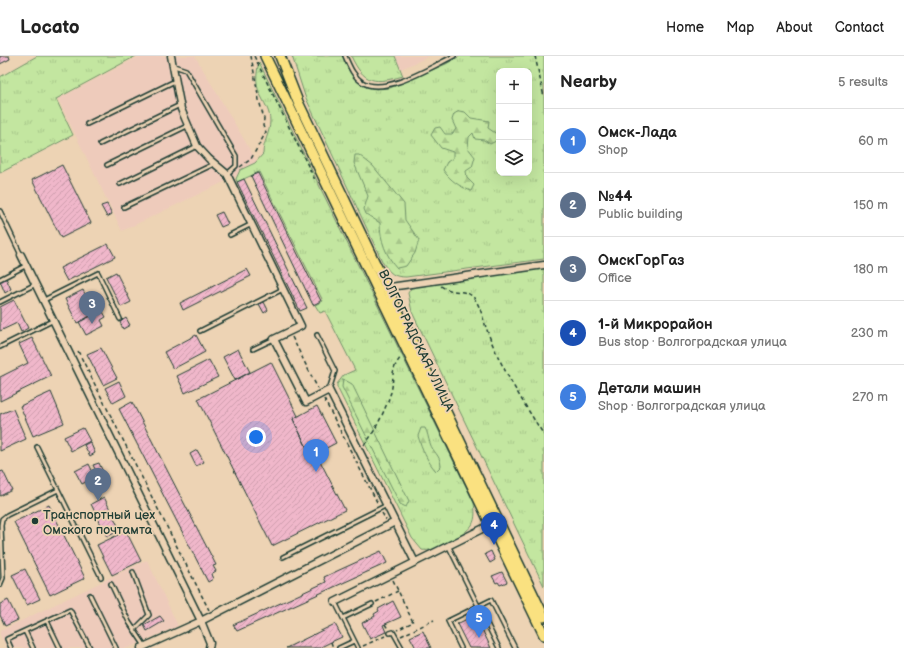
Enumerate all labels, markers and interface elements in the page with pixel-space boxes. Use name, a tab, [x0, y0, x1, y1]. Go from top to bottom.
text: Locato	[20, 16, 80, 39]
text: Home	[666, 19, 704, 36]
text: Map	[726, 19, 754, 36]
text: About	[776, 19, 813, 36]
text: Contact	[835, 19, 884, 36]
map controls	[496, 68, 532, 176]
button: +	[496, 68, 532, 104]
text: Nearby	[560, 72, 617, 92]
text: 5 results	[838, 74, 888, 90]
button: −	[496, 104, 532, 140]
text: Омск-Лада	[598, 123, 677, 142]
text: 1	[570, 133, 576, 149]
text: 60 m	[858, 133, 888, 149]
button: layers	[496, 140, 532, 176]
text: Shop	[598, 142, 628, 158]
text: №44	[598, 187, 632, 206]
text: 2	[569, 197, 577, 213]
text: 150 m	[854, 197, 888, 213]
text: Public building	[598, 206, 683, 222]
text: ОмскГорГаз	[598, 251, 684, 270]
text: 3	[569, 261, 577, 277]
text: 180 m	[853, 261, 888, 277]
street label: ВОЛГОГРАДСКАЯ УЛИЦА	[375, 267, 457, 414]
text: Office	[598, 270, 632, 286]
pin: 3	[79, 291, 105, 324]
text: 1-й Микрорайон	[598, 315, 713, 334]
text: 4	[569, 325, 577, 341]
text: 230 m	[851, 325, 888, 341]
text: Bus stop · Волгоградская улица	[598, 334, 787, 350]
text: Детали машин	[598, 379, 701, 398]
text: 5	[569, 389, 577, 405]
text: 270 m	[852, 389, 888, 405]
text: Shop · Волгоградская улица	[598, 398, 766, 414]
your location	[246, 427, 266, 447]
pin: 1	[303, 439, 329, 472]
pin: 2	[85, 468, 111, 501]
place label: Транспортный цех Омского почтамта	[43, 507, 155, 538]
pin: 4	[481, 512, 507, 545]
marker: Транспортный цех Омского почтамта	[30, 516, 40, 526]
pin: 5	[466, 605, 492, 638]

